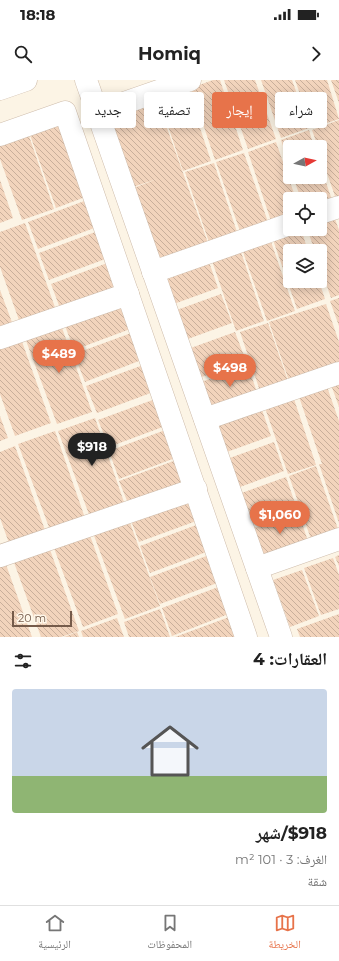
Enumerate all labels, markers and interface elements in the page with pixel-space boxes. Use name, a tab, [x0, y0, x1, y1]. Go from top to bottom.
text: 18:18	[20, 5, 56, 24]
icon: search	[12, 43, 34, 65]
text: Homiq	[138, 43, 201, 65]
icon: forward	[305, 43, 327, 65]
chip: جديد	[81, 92, 136, 128]
chip: تصفية	[144, 92, 204, 128]
chip: إيجار	[212, 92, 267, 128]
chip: شراء	[275, 92, 327, 128]
north arrow	[283, 140, 327, 184]
map controls	[283, 140, 327, 288]
button: locate	[283, 192, 327, 236]
button: layers	[283, 244, 327, 288]
pin: $489	[35, 340, 83, 374]
text: $489	[42, 345, 76, 361]
pin: $498	[206, 354, 254, 388]
text: $498	[213, 359, 247, 375]
pin: $918	[68, 433, 116, 467]
text: $918	[77, 438, 107, 454]
pin: $1,060	[247, 501, 313, 535]
text: $1,060	[259, 506, 301, 522]
scale bar	[12, 609, 72, 628]
text: 20 m	[18, 611, 46, 625]
text: العقارات: 4	[253, 649, 327, 669]
icon: filters	[12, 650, 34, 672]
icon: home	[134, 715, 206, 787]
text: $918/شهر	[256, 823, 327, 843]
text: الغرف: 3 · 101 m²	[235, 851, 327, 867]
text: شقة	[308, 873, 327, 889]
tab: الرئيسية	[38, 912, 71, 955]
tab: المحفوظات	[147, 912, 192, 955]
tab: الخريطة	[268, 912, 301, 955]

